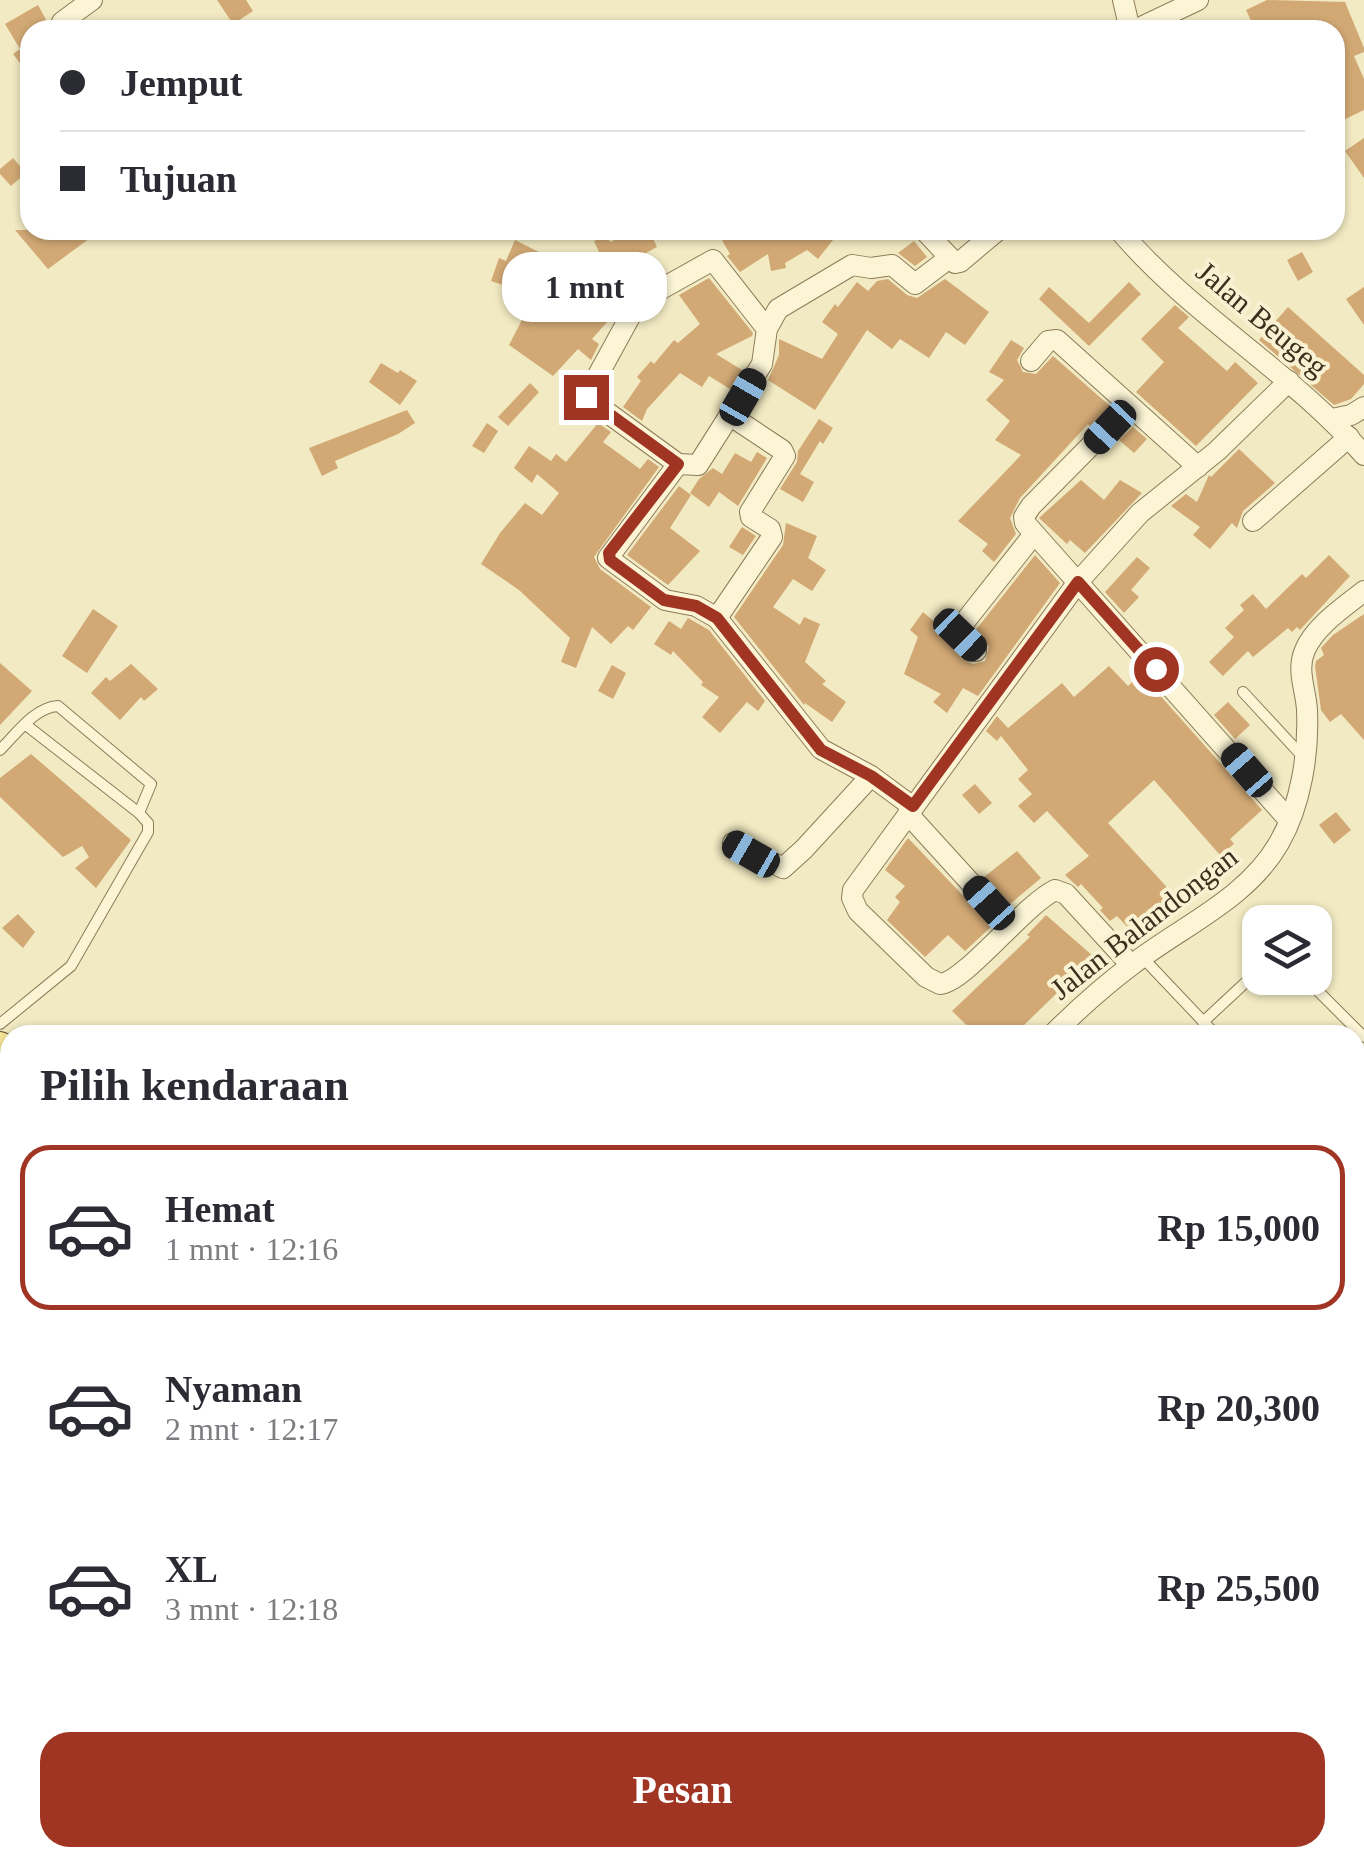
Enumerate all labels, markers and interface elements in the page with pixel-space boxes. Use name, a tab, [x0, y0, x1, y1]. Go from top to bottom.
text: Jemput	[120, 62, 242, 104]
text: Tujuan	[120, 158, 237, 200]
callout: 1 mnt	[504, 252, 668, 322]
street label: Jalan Beugeg	[1190, 254, 1335, 383]
text: 1 mnt	[545, 269, 624, 305]
car	[715, 364, 771, 430]
route end	[564, 375, 609, 420]
car	[1079, 395, 1141, 459]
car	[928, 603, 992, 667]
route start	[1134, 647, 1179, 692]
car	[1216, 738, 1278, 802]
car	[718, 826, 784, 882]
street label: Jalan Balandongan	[1044, 840, 1243, 1006]
car	[958, 871, 1020, 935]
map controls	[1242, 905, 1332, 995]
button: layers	[1242, 905, 1332, 995]
text: Pilih kendaraan	[40, 1060, 349, 1110]
icon: car	[45, 1183, 135, 1273]
text: Hemat	[165, 1188, 275, 1230]
text: Rp 15,000	[1157, 1207, 1320, 1249]
text: 1 mnt · 12:16	[165, 1231, 338, 1267]
icon: car	[45, 1363, 135, 1453]
text: Nyaman	[165, 1368, 302, 1410]
text: Rp 20,300	[1157, 1387, 1320, 1429]
text: 2 mnt · 12:17	[165, 1411, 338, 1447]
icon: car	[45, 1543, 135, 1633]
text: XL	[165, 1548, 218, 1590]
text: Rp 25,500	[1157, 1567, 1320, 1609]
text: 3 mnt · 12:18	[165, 1591, 338, 1627]
button: Pesan	[40, 1732, 1325, 1847]

